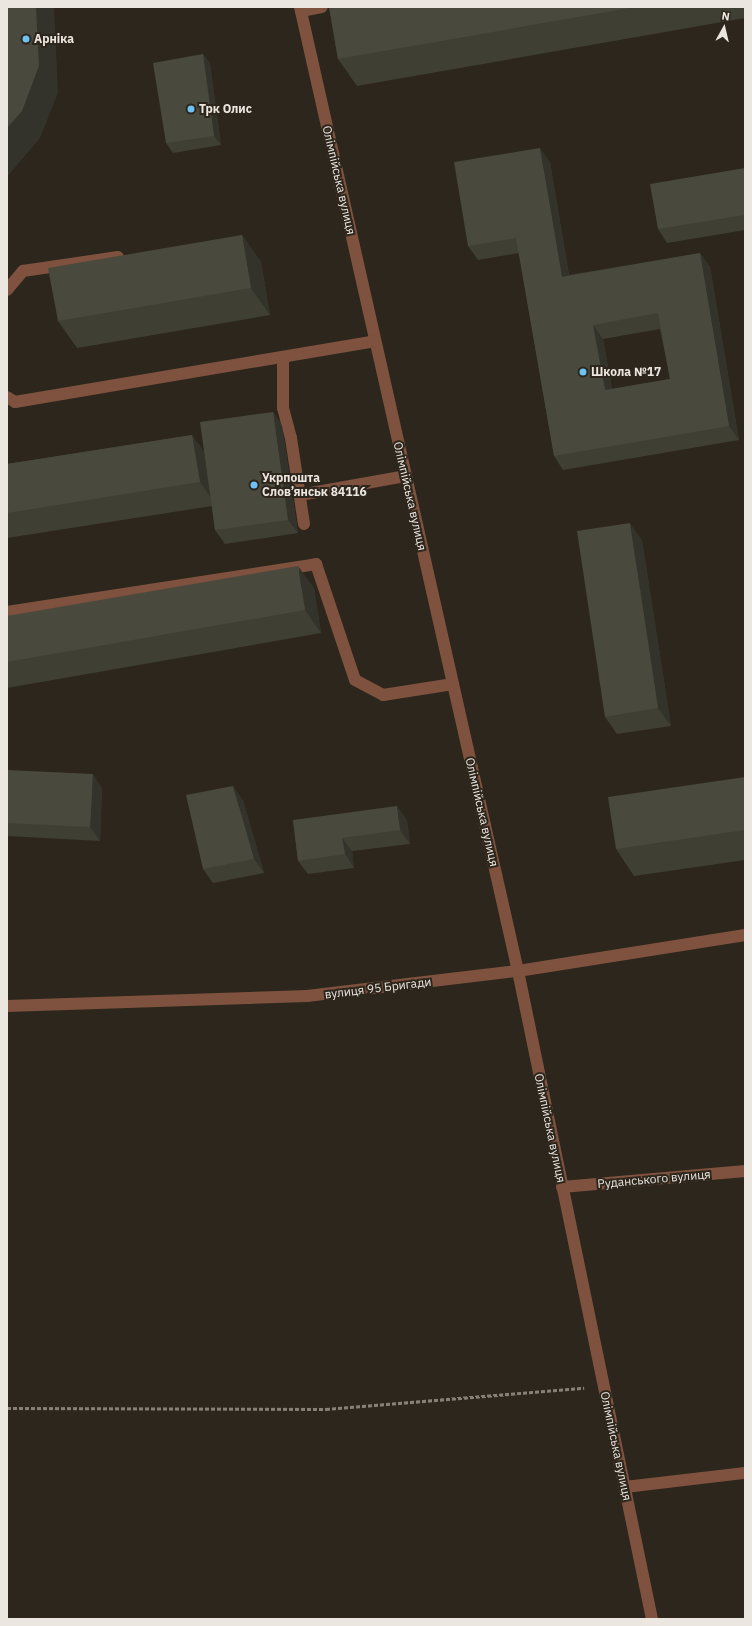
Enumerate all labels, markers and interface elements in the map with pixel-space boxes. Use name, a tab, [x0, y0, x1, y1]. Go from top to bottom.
north arrow	[704, 8, 744, 48]
text: N	[721, 9, 731, 24]
place label: Арніка	[34, 32, 74, 46]
marker: Арніка	[21, 34, 31, 44]
place label: Трк Олис	[199, 102, 252, 116]
marker: Трк Олис	[186, 104, 196, 114]
street label: Олімпійська вулиця	[319, 124, 359, 236]
place label: Школа №17	[591, 365, 661, 379]
marker: Школа №17	[578, 367, 588, 377]
street label: Олімпійська вулиця	[390, 440, 430, 552]
place label: Укрпошта Слов’янськ 84116	[262, 471, 367, 499]
marker: Укрпошта Слов’янськ 84116	[249, 480, 259, 490]
street label: Олімпійська вулиця	[462, 756, 502, 868]
street label: вулиця 95 Бригади	[324, 974, 432, 1002]
street label: Олімпійська вулиця	[531, 1072, 569, 1184]
street label: Руданського вулиця	[597, 1167, 711, 1191]
street label: Олімпійська вулиця	[597, 1390, 635, 1502]

